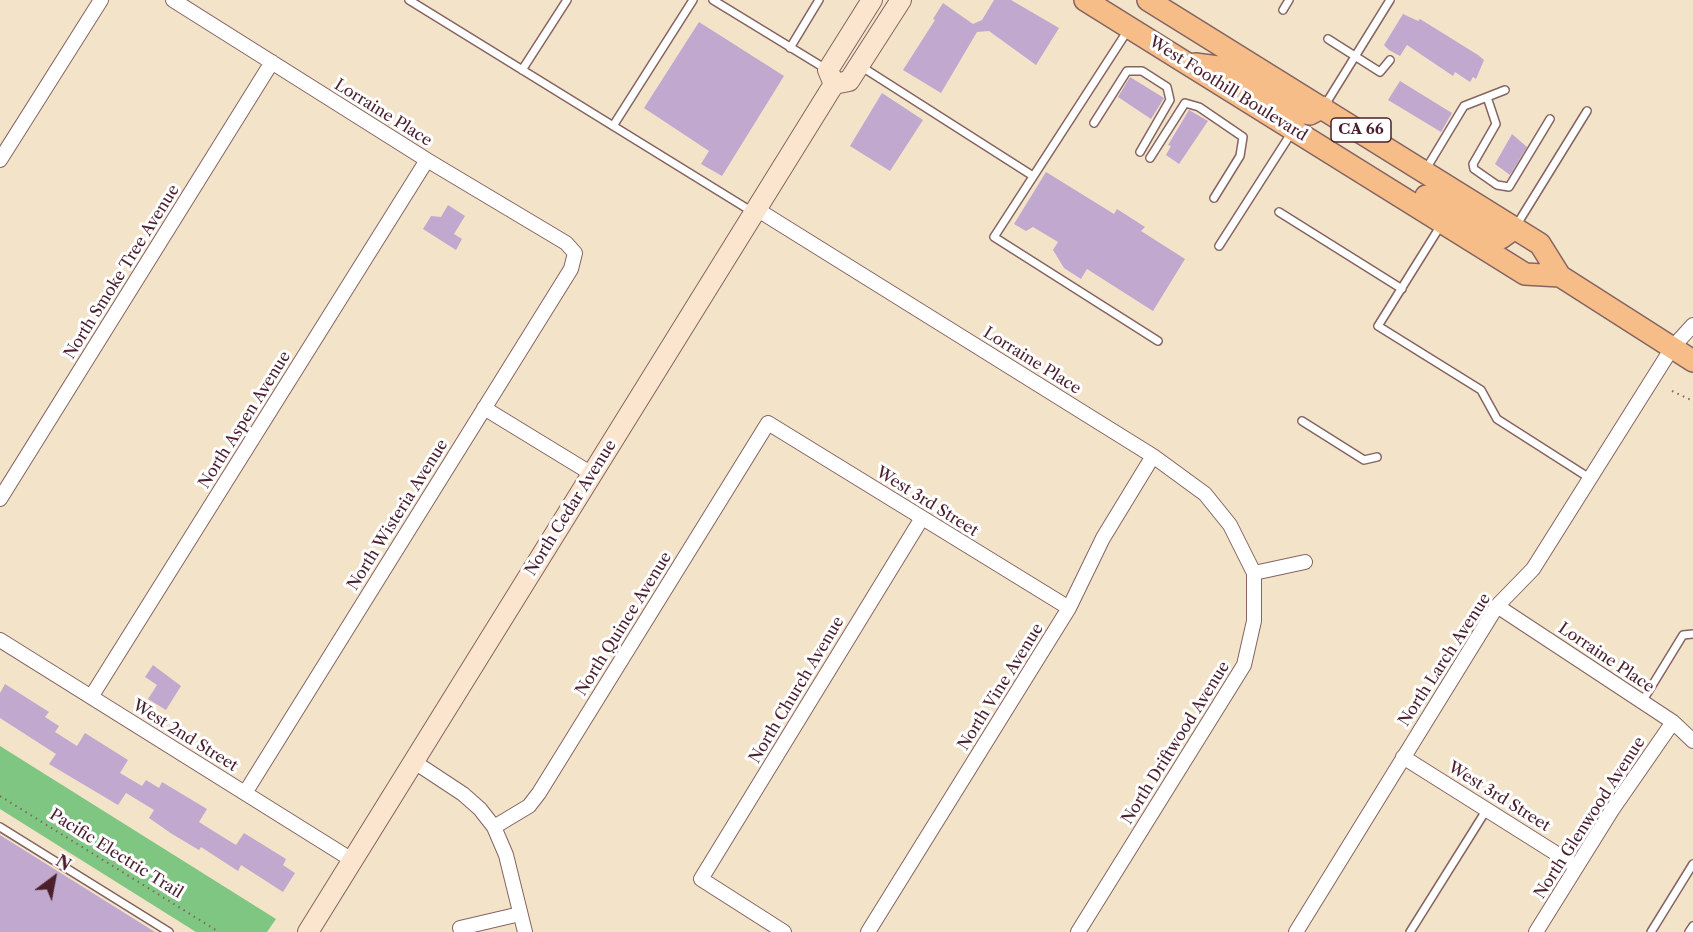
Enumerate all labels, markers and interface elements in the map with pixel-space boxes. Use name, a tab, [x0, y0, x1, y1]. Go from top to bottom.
street label: West Foothill Boulevard	[1145, 32, 1311, 146]
street label: Lorraine Place	[331, 75, 435, 151]
road number: CA 66	[1331, 118, 1391, 142]
street label: North Smoke Tree Avenue	[60, 181, 184, 363]
street label: Lorraine Place	[980, 323, 1084, 399]
street label: North Aspen Avenue	[195, 348, 295, 492]
street label: North Wisteria Avenue	[344, 436, 452, 594]
street label: North Cedar Avenue	[521, 436, 621, 580]
street label: West 3rd Street	[872, 463, 982, 541]
street label: North Quince Avenue	[572, 549, 676, 699]
street label: North Larch Avenue	[1395, 590, 1495, 730]
street label: North Church Avenue	[746, 613, 848, 767]
street label: Lorraine Place	[1554, 619, 1658, 697]
street label: North Vine Avenue	[954, 620, 1048, 754]
street label: North Driftwood Avenue	[1118, 658, 1234, 828]
street label: West 2nd Street	[129, 696, 241, 776]
street label: North Glenwood Avenue	[1531, 734, 1649, 902]
street label: West 3rd Street	[1444, 758, 1554, 836]
street label: Pacific Electric Trail	[46, 805, 186, 903]
north arrow	[24, 848, 84, 908]
text: N	[52, 851, 75, 875]

